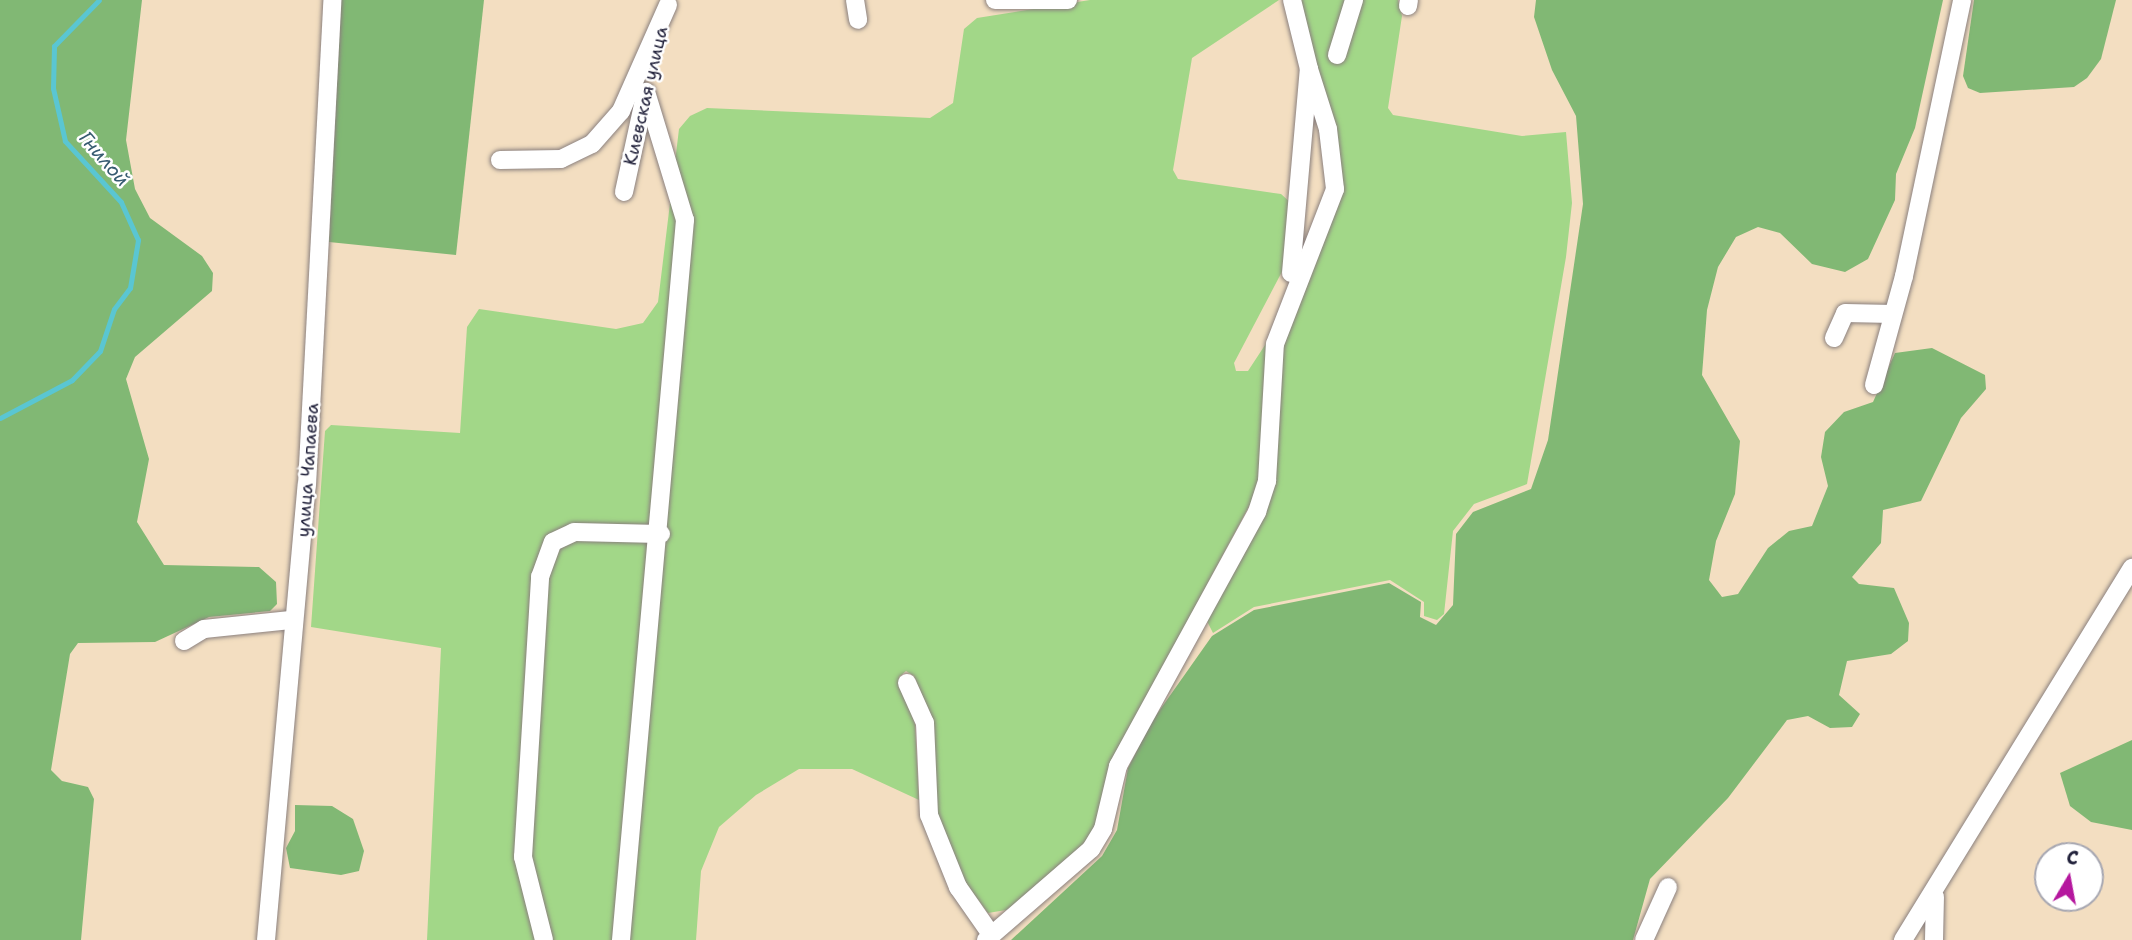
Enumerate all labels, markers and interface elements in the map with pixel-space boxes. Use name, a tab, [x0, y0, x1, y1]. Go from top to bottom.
street label: Киевская улица	[620, 24, 672, 168]
water label: Гнилой	[74, 127, 134, 191]
street label: улица Чапаева	[293, 402, 323, 538]
north arrow	[2034, 842, 2104, 912]
text: С	[2064, 844, 2080, 871]

